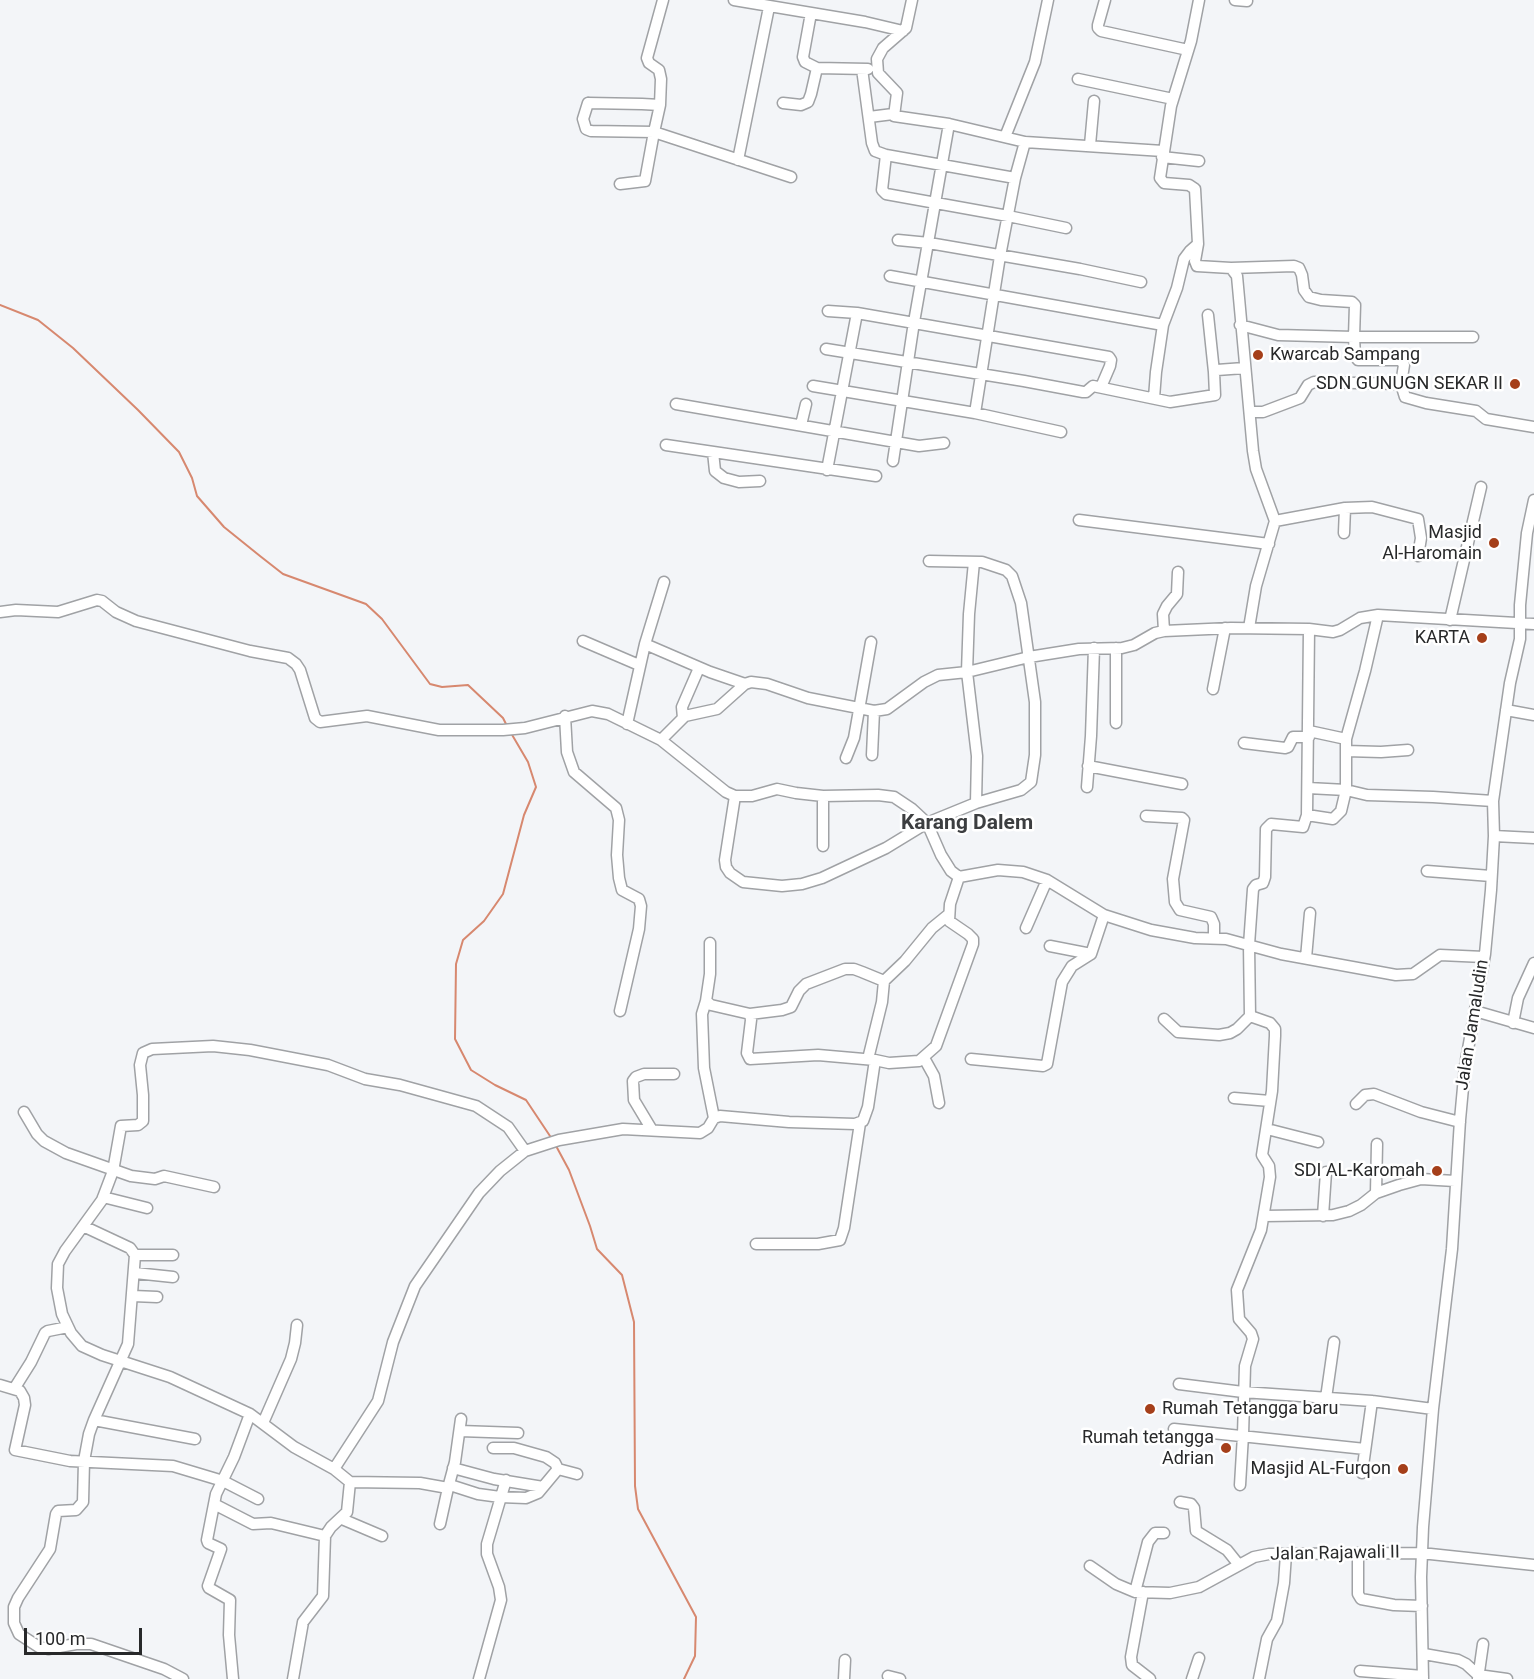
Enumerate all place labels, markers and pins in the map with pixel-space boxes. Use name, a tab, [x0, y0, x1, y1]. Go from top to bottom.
place label: Kwarcab Sampang	[1270, 344, 1420, 366]
marker: Kwarcab Sampang	[1251, 348, 1265, 362]
place label: SDN GUNUGN SEKAR II	[1316, 373, 1503, 395]
marker: SDN GUNUGN SEKAR II	[1508, 377, 1522, 391]
place label: Masjid Al-Haromain	[1382, 522, 1482, 564]
marker: Masjid Al-Haromain	[1487, 536, 1501, 550]
place label: KARTA	[1415, 627, 1470, 649]
marker: KARTA	[1475, 631, 1489, 645]
place label: SDI AL-Karomah	[1294, 1160, 1425, 1182]
marker: SDI AL-Karomah	[1430, 1164, 1444, 1178]
place label: Rumah Tetangga baru	[1162, 1398, 1338, 1420]
marker: Rumah Tetangga baru	[1143, 1402, 1157, 1416]
place label: Rumah tetangga Adrian	[1082, 1427, 1214, 1470]
marker: Rumah tetangga Adrian	[1219, 1441, 1233, 1455]
place label: Masjid AL-Furqon	[1250, 1458, 1391, 1480]
marker: Masjid AL-Furqon	[1396, 1462, 1410, 1476]

